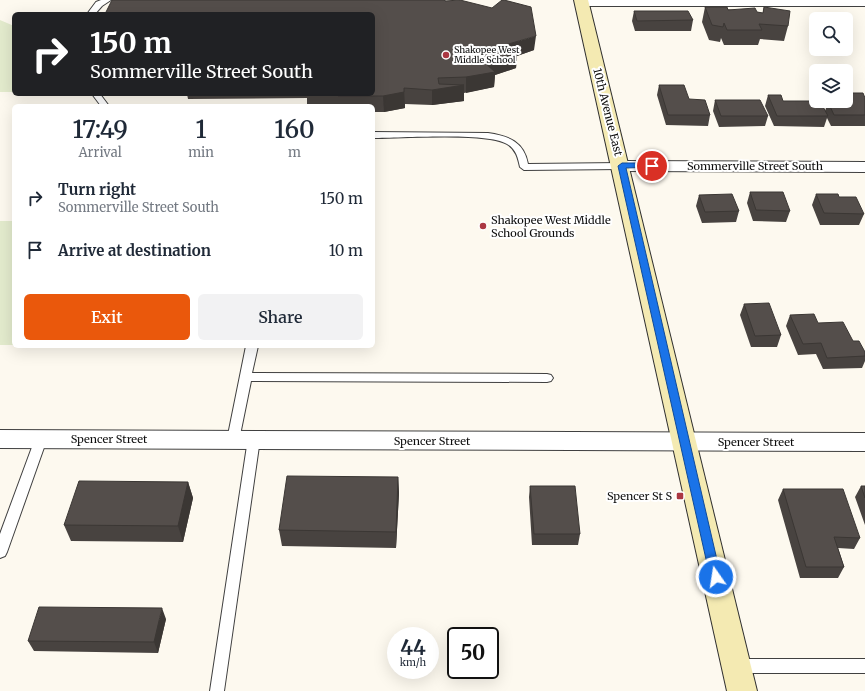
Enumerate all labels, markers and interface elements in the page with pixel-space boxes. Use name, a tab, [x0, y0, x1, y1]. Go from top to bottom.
map controls	[809, 12, 853, 108]
button: search	[809, 12, 853, 56]
text: 150 m	[90, 25, 172, 61]
icon: right	[24, 28, 76, 80]
place label: Shakopee West Middle School	[454, 44, 520, 65]
marker: Shakopee West Middle School	[441, 50, 451, 60]
text: Sommerville Street South	[90, 60, 313, 83]
button: layers	[809, 64, 853, 108]
street label: 10th Avenue East	[590, 67, 626, 158]
text: 17:49	[72, 114, 128, 145]
text: 1	[196, 114, 207, 145]
text: 160	[274, 114, 315, 145]
text: Arrival	[78, 144, 122, 161]
text: min	[188, 144, 214, 161]
text: m	[288, 144, 301, 161]
pin	[635, 149, 669, 183]
icon: arrive	[641, 155, 663, 177]
street label: Sommerville Street South	[687, 159, 824, 173]
text: Turn right	[58, 180, 136, 199]
icon: right	[24, 187, 46, 209]
text: 150 m	[320, 189, 363, 208]
text: Sommerville Street South	[58, 199, 219, 216]
place label: Shakopee West Middle School Grounds	[491, 213, 611, 240]
marker: Shakopee West Middle School Grounds	[478, 221, 488, 231]
icon: arrive	[24, 239, 46, 261]
text: Arrive at destination	[58, 241, 211, 260]
text: 10 m	[329, 241, 363, 260]
button: Exit	[24, 294, 190, 340]
button: Share	[198, 294, 363, 340]
street label: Spencer Street	[71, 432, 148, 446]
street label: Spencer Street	[394, 434, 471, 448]
street label: Spencer Street	[718, 435, 795, 449]
place label: Spencer St S	[607, 489, 672, 503]
marker: Spencer St S	[675, 491, 685, 501]
position arrow	[695, 556, 737, 598]
speed limit sign: 50	[447, 627, 499, 679]
text: 44	[400, 635, 426, 660]
text: km/h	[400, 656, 426, 669]

